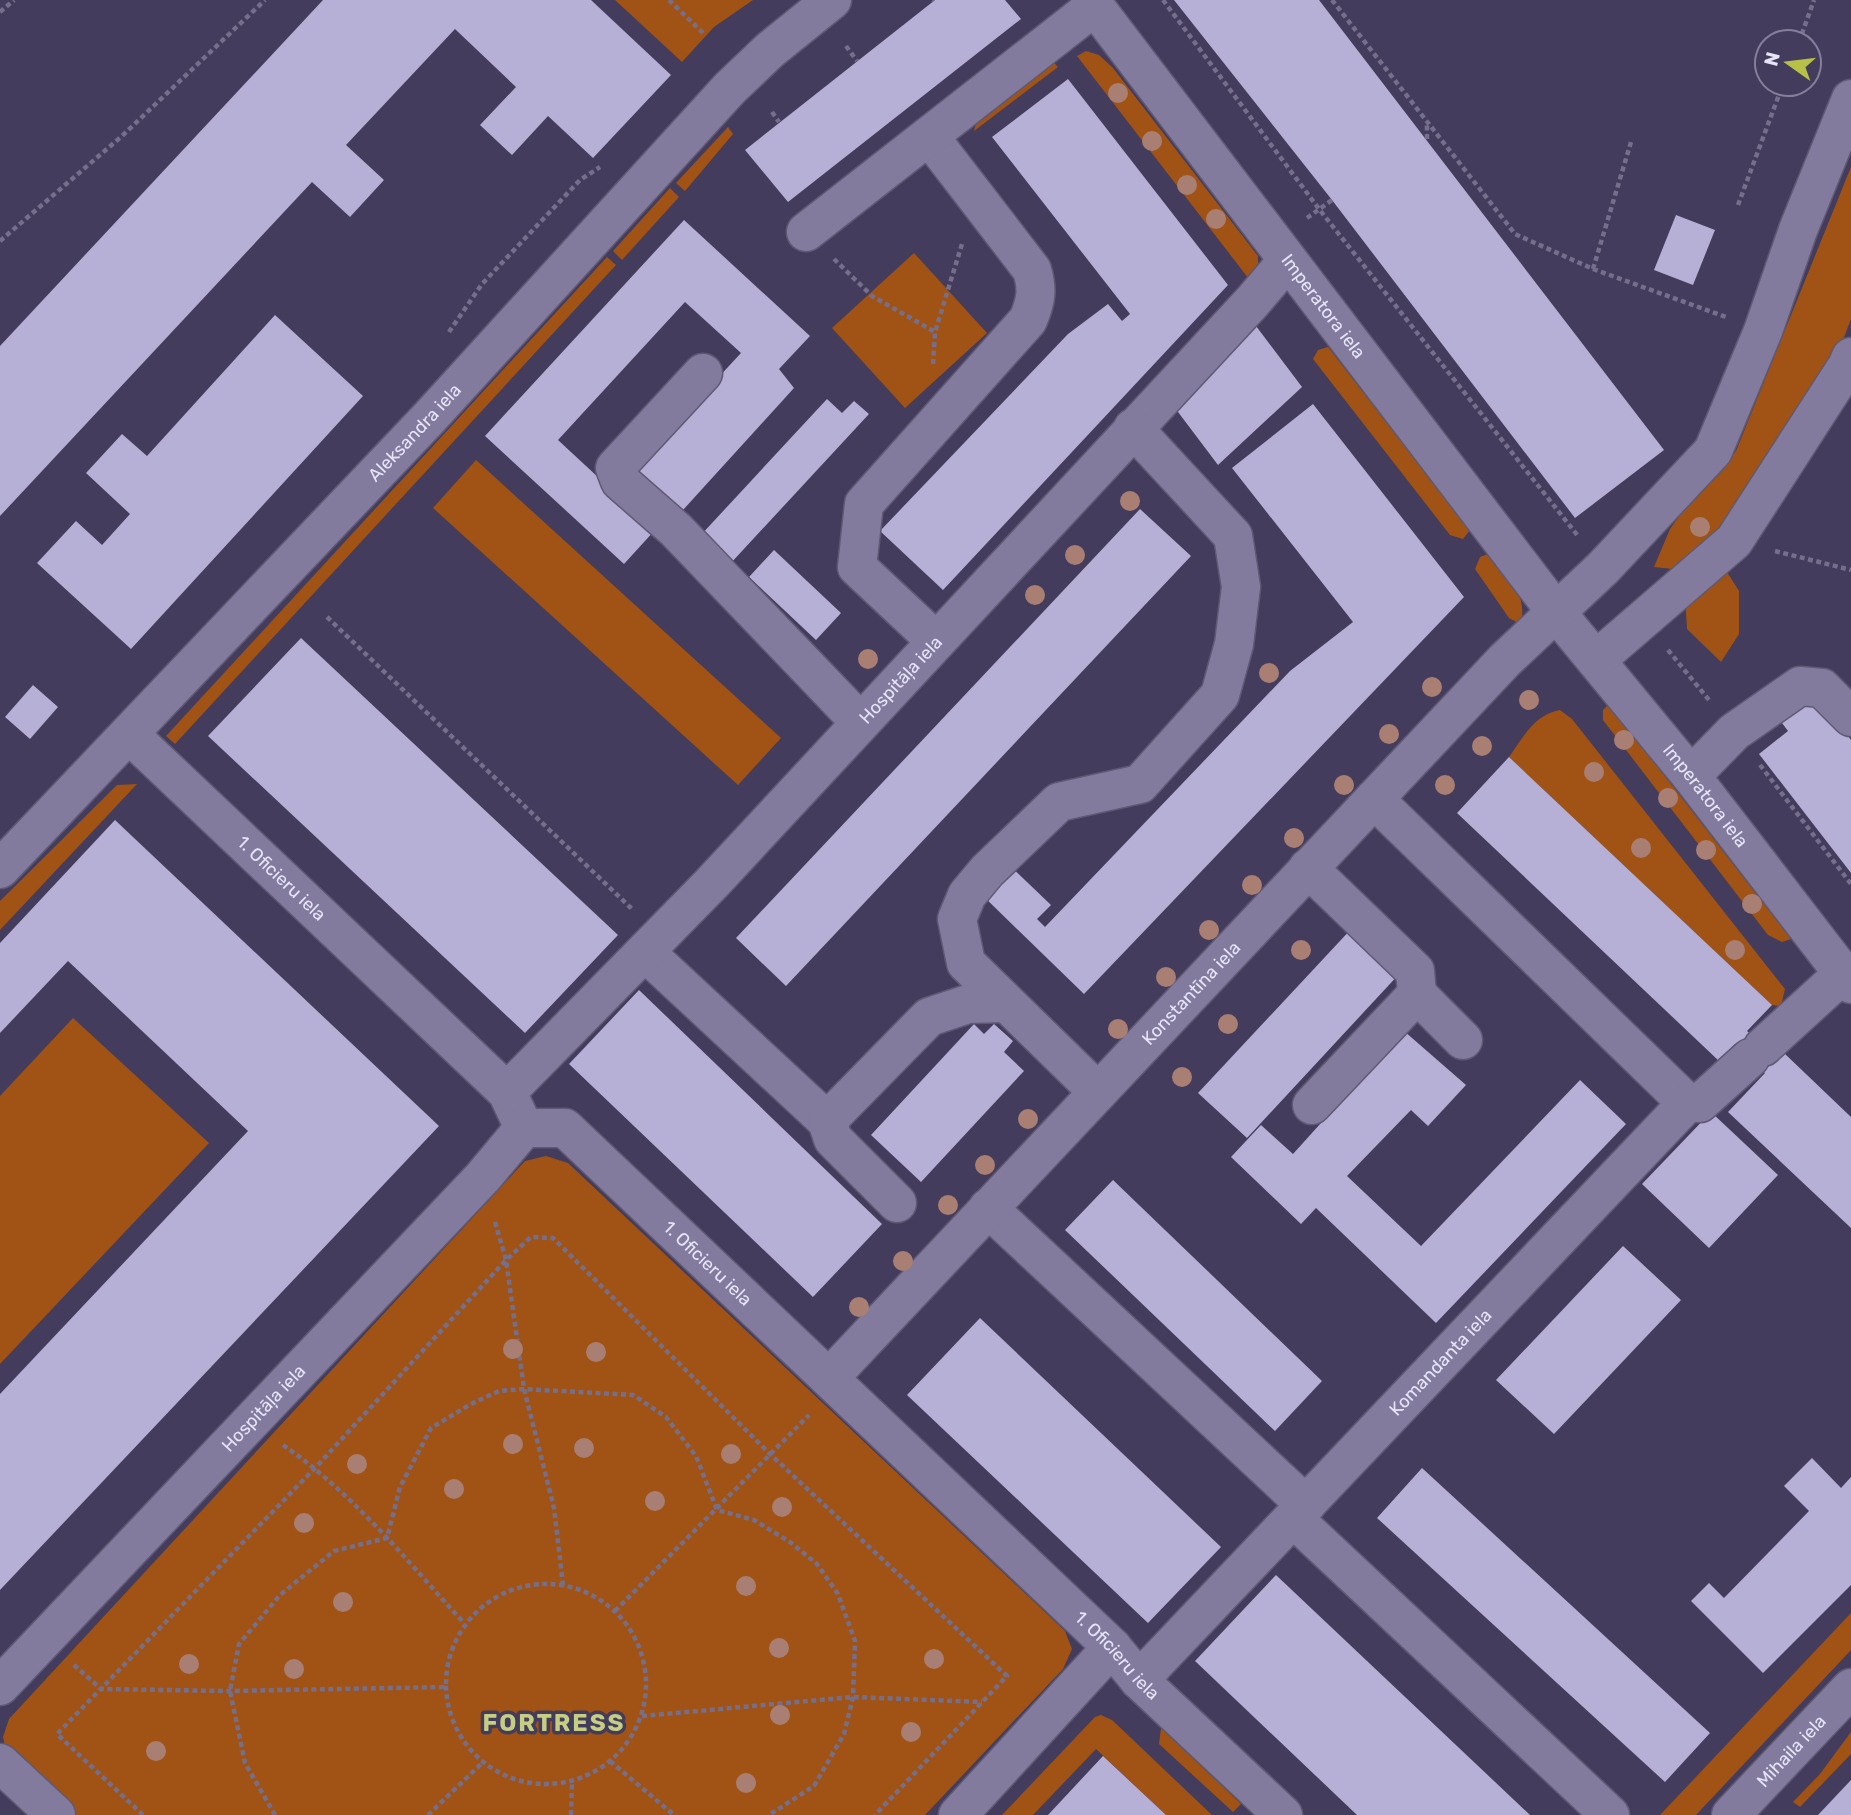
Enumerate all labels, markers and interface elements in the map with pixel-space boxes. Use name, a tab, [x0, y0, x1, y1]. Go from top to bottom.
north arrow	[1753, 28, 1823, 98]
text: N	[1759, 50, 1785, 68]
street label: Imperatora iela	[1276, 250, 1370, 363]
street label: Aleksandra iela	[363, 379, 466, 486]
street label: Hospitāļa iela	[855, 631, 947, 728]
street label: Imperatora iela	[1658, 739, 1753, 852]
street label: 1. Oficieru iela	[233, 831, 330, 926]
street label: Konstantīna iela	[1137, 937, 1245, 1050]
street label: 1. Oficieru iela	[659, 1216, 757, 1311]
street label: Komandanta iela	[1385, 1304, 1497, 1420]
street label: Hospitāļa iela	[217, 1360, 310, 1456]
street label: 1. Oficieru iela	[1070, 1606, 1164, 1704]
district label: FORTRESS	[482, 1709, 626, 1737]
street label: Mihaila iela	[1752, 1710, 1831, 1792]

